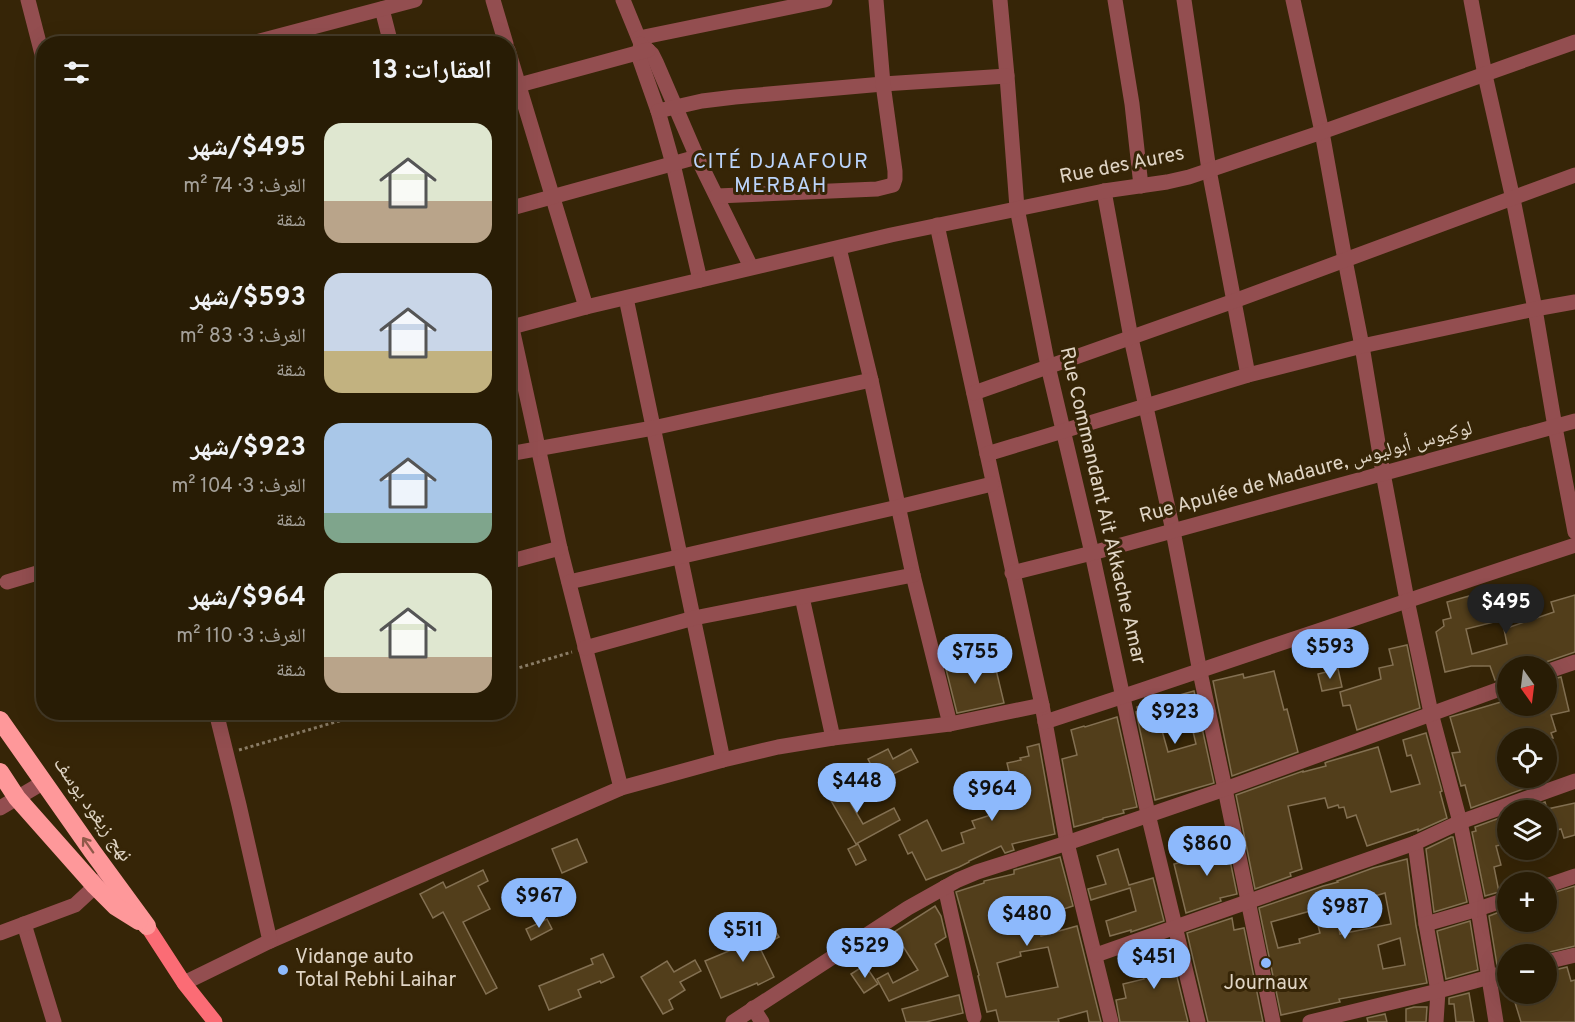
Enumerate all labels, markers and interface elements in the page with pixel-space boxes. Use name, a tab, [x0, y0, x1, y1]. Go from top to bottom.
text: العقارات: 13	[372, 55, 492, 88]
icon: filters	[60, 56, 93, 89]
text: $495/شهر	[189, 132, 306, 165]
street label: Rue des Aures	[1057, 141, 1187, 191]
icon: home	[372, 147, 444, 219]
district label: CITÉ DJAAFOUR MERBAH	[693, 148, 869, 200]
text: الغرف: 3 · 74 m²	[183, 174, 306, 200]
text: شقة	[276, 208, 306, 234]
text: $593/شهر	[190, 282, 306, 315]
icon: home	[372, 297, 444, 369]
text: الغرف: 3 · 83 m²	[180, 324, 306, 350]
street label: Rue Commandant Ait Akkache Amar	[1053, 345, 1151, 668]
text: شقة	[276, 358, 306, 384]
street label: Rue Apulée de Madaure, لوكيوس أبوليوس	[1136, 415, 1475, 530]
text: $923/شهر	[190, 432, 306, 465]
icon: home	[372, 447, 444, 519]
text: الغرف: 3 · 104 m²	[171, 474, 306, 500]
text: شقة	[276, 508, 306, 534]
text: $964/شهر	[189, 582, 306, 615]
pin: $495	[1470, 584, 1542, 635]
text: $495	[1481, 590, 1531, 616]
icon: home	[372, 597, 444, 669]
text: الغرف: 3 · 110 m²	[176, 624, 306, 650]
pin: $593	[1294, 629, 1366, 680]
pin: $755	[939, 634, 1011, 685]
text: $593	[1306, 635, 1354, 661]
text: $755	[951, 640, 999, 666]
north arrow	[1497, 656, 1557, 716]
map controls	[1497, 656, 1557, 1004]
text: شقة	[276, 658, 306, 684]
pin: $923	[1139, 694, 1211, 745]
text: $923	[1151, 700, 1199, 726]
button: locate	[1497, 728, 1557, 788]
street label: نهج زيغود يوسف	[46, 753, 138, 867]
pin: $448	[821, 763, 893, 814]
text: $448	[832, 769, 882, 795]
pin: $964	[956, 771, 1028, 822]
text: $964	[967, 777, 1017, 803]
button: layers	[1497, 800, 1557, 860]
pin: $860	[1171, 826, 1243, 877]
text: $860	[1182, 832, 1232, 858]
one-way arrow	[82, 837, 94, 854]
button: +	[1497, 872, 1557, 932]
pin: $967	[503, 878, 575, 929]
text: $967	[515, 884, 563, 910]
pin: $987	[1309, 889, 1381, 940]
text: $987	[1321, 895, 1369, 921]
pin: $480	[991, 896, 1063, 947]
text: $480	[1002, 902, 1052, 928]
pin: $511	[707, 912, 779, 963]
text: $511	[723, 918, 763, 944]
pin: $529	[829, 928, 901, 979]
text: $529	[841, 934, 889, 960]
pin: $451	[1118, 939, 1190, 990]
button: −	[1497, 944, 1557, 1004]
place label: Vidange auto Total Rebhi Laihar	[295, 945, 456, 994]
text: $451	[1131, 945, 1177, 971]
marker: Journaux	[1259, 956, 1273, 970]
marker: Vidange auto Total Rebhi Laihar	[276, 963, 290, 977]
place label: Journaux	[1224, 971, 1308, 997]

